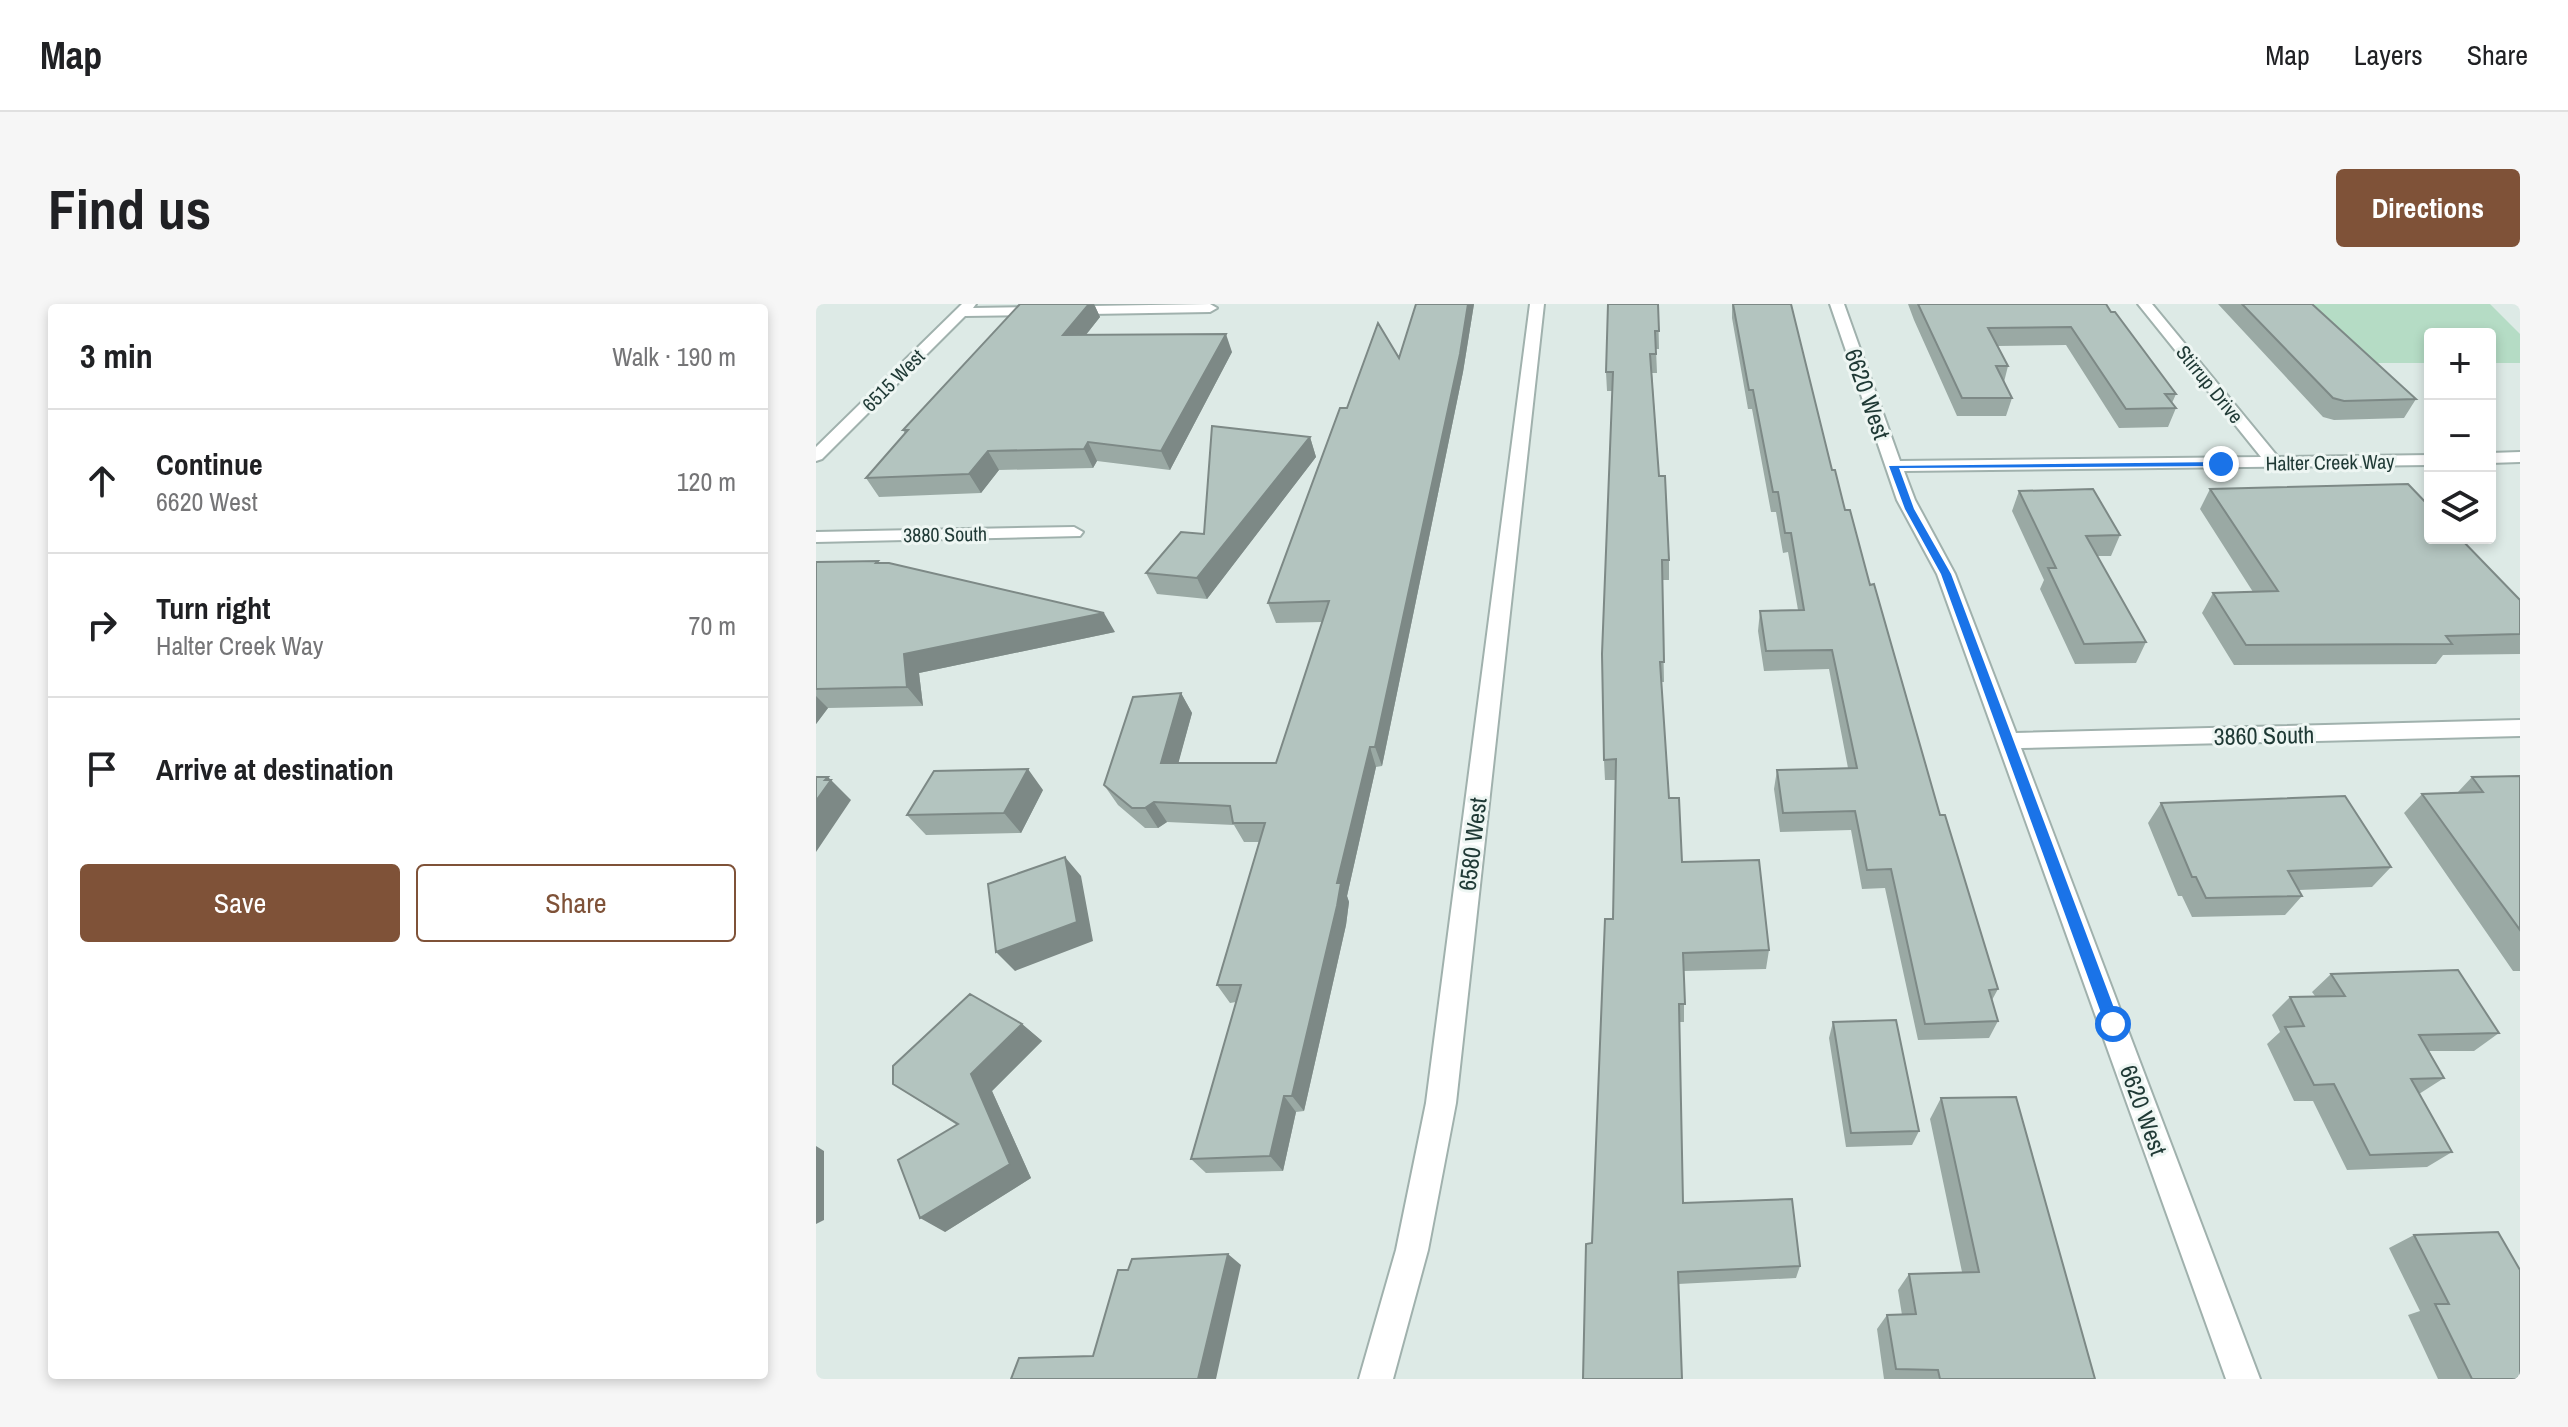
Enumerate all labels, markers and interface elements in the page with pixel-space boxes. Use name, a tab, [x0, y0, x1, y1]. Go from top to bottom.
text: Map	[40, 30, 102, 81]
text: Map	[2265, 36, 2310, 74]
text: Layers	[2354, 36, 2423, 74]
text: Share	[2467, 36, 2528, 74]
button: Directions	[2336, 169, 2520, 247]
text: Find us	[48, 171, 211, 246]
map controls	[2424, 328, 2496, 544]
button: +	[2424, 328, 2496, 400]
text: 3 min	[80, 333, 153, 379]
text: Walk · 190 m	[612, 339, 736, 374]
street label: Stirrup Drive	[2170, 339, 2250, 429]
street label: 6515 West	[856, 343, 930, 417]
street label: 6620 West	[1838, 344, 1899, 444]
button: −	[2424, 400, 2496, 472]
text: Continue	[156, 444, 263, 484]
route end	[2203, 446, 2239, 482]
street label: Halter Creek Way	[2265, 447, 2395, 477]
icon: ahead	[80, 459, 124, 503]
text: 120 m	[677, 464, 736, 499]
button: layers	[2424, 472, 2496, 544]
text: 6620 West	[156, 484, 258, 519]
street label: 3880 South	[903, 520, 987, 548]
text: Turn right	[156, 588, 270, 628]
icon: right	[80, 603, 124, 647]
text: 70 m	[689, 608, 736, 643]
text: Halter Creek Way	[156, 628, 323, 663]
street label: 3860 South	[2213, 718, 2315, 752]
icon: arrive	[80, 747, 124, 791]
text: Arrive at destination	[156, 749, 394, 789]
street label: 6580 West	[1450, 795, 1494, 892]
button: Save	[80, 864, 400, 942]
button: Share	[416, 864, 736, 942]
route start	[2095, 1006, 2131, 1042]
street label: 6620 West	[2113, 1060, 2175, 1160]

